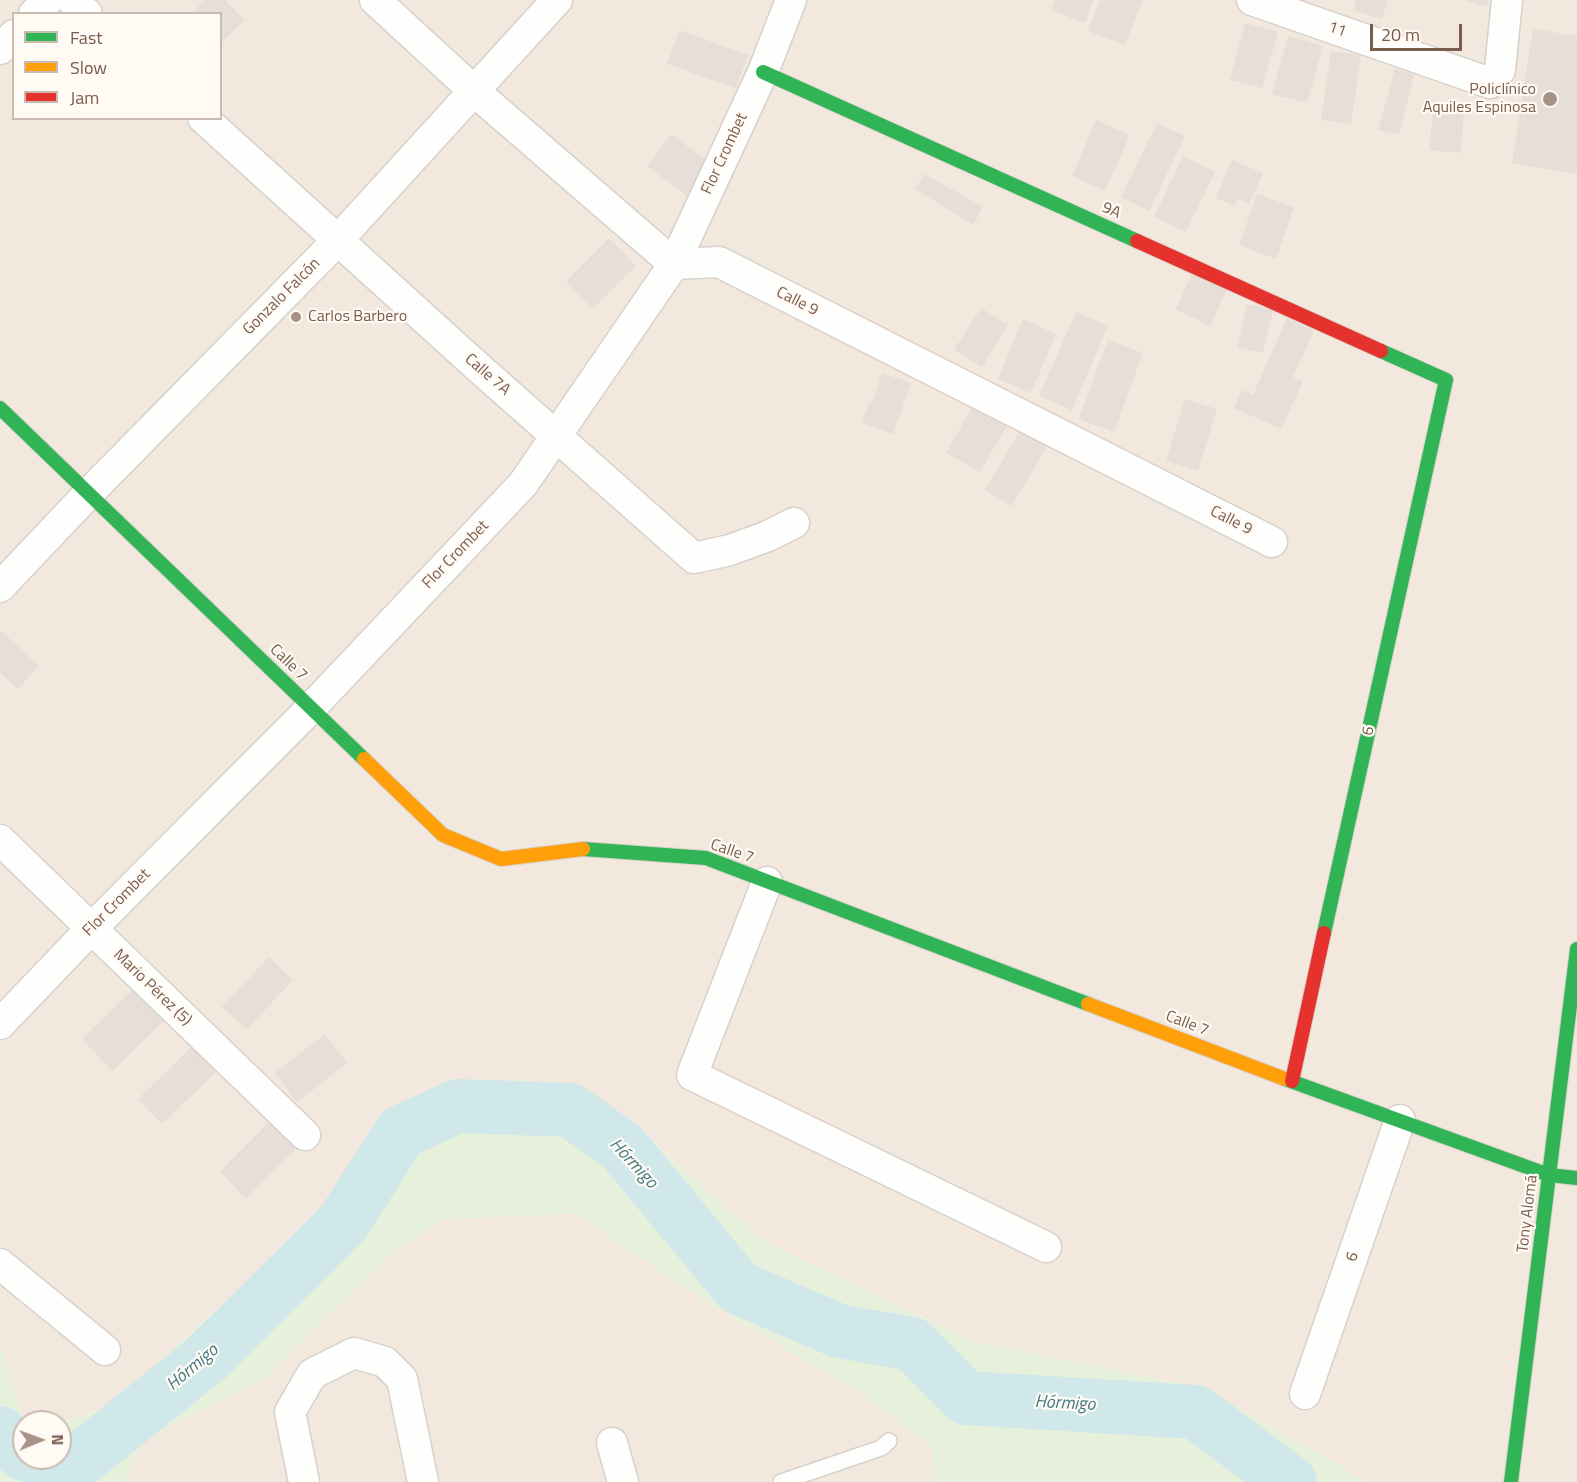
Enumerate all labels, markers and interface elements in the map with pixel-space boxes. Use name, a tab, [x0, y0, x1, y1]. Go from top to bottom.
legend	[12, 12, 222, 120]
scale bar	[1373, 12, 1464, 50]
street label: 11	[1325, 18, 1349, 42]
text: 20 m	[1381, 21, 1420, 48]
text: Fast	[70, 24, 103, 51]
text: Slow	[70, 54, 107, 81]
place label: Policlínico Aquiles Espinosa	[1423, 80, 1536, 118]
text: Jam	[70, 84, 99, 111]
marker: Policlínico Aquiles Espinosa	[1541, 90, 1559, 108]
street label: Flor Crombet	[698, 110, 752, 198]
street label: 9A	[1099, 198, 1123, 224]
street label: Gonzalo Falcón	[239, 254, 325, 340]
street label: Calle 9	[773, 283, 821, 321]
place label: Carlos Barbero	[308, 307, 407, 327]
marker: Carlos Barbero	[289, 310, 303, 324]
street label: Calle 7A	[460, 350, 514, 400]
street label: Calle 9	[1207, 502, 1255, 540]
street label: Flor Crombet	[419, 517, 493, 593]
street label: Calle 7	[265, 641, 311, 685]
street label: 6	[1359, 725, 1379, 737]
street label: Calle 7	[708, 836, 756, 868]
street label: Flor Crombet	[79, 865, 155, 941]
street label: Mario Pérez (5)	[109, 946, 195, 1030]
street label: Calle 7	[1163, 1007, 1211, 1041]
water label: Hórmigo	[604, 1134, 662, 1194]
street label: Tony Alomá	[1514, 1174, 1542, 1254]
street label: 6	[1342, 1250, 1364, 1264]
water label: Hórmigo	[163, 1340, 223, 1396]
water label: Hórmigo	[1034, 1392, 1096, 1416]
north arrow	[12, 1410, 72, 1470]
text: N	[46, 1434, 70, 1445]

